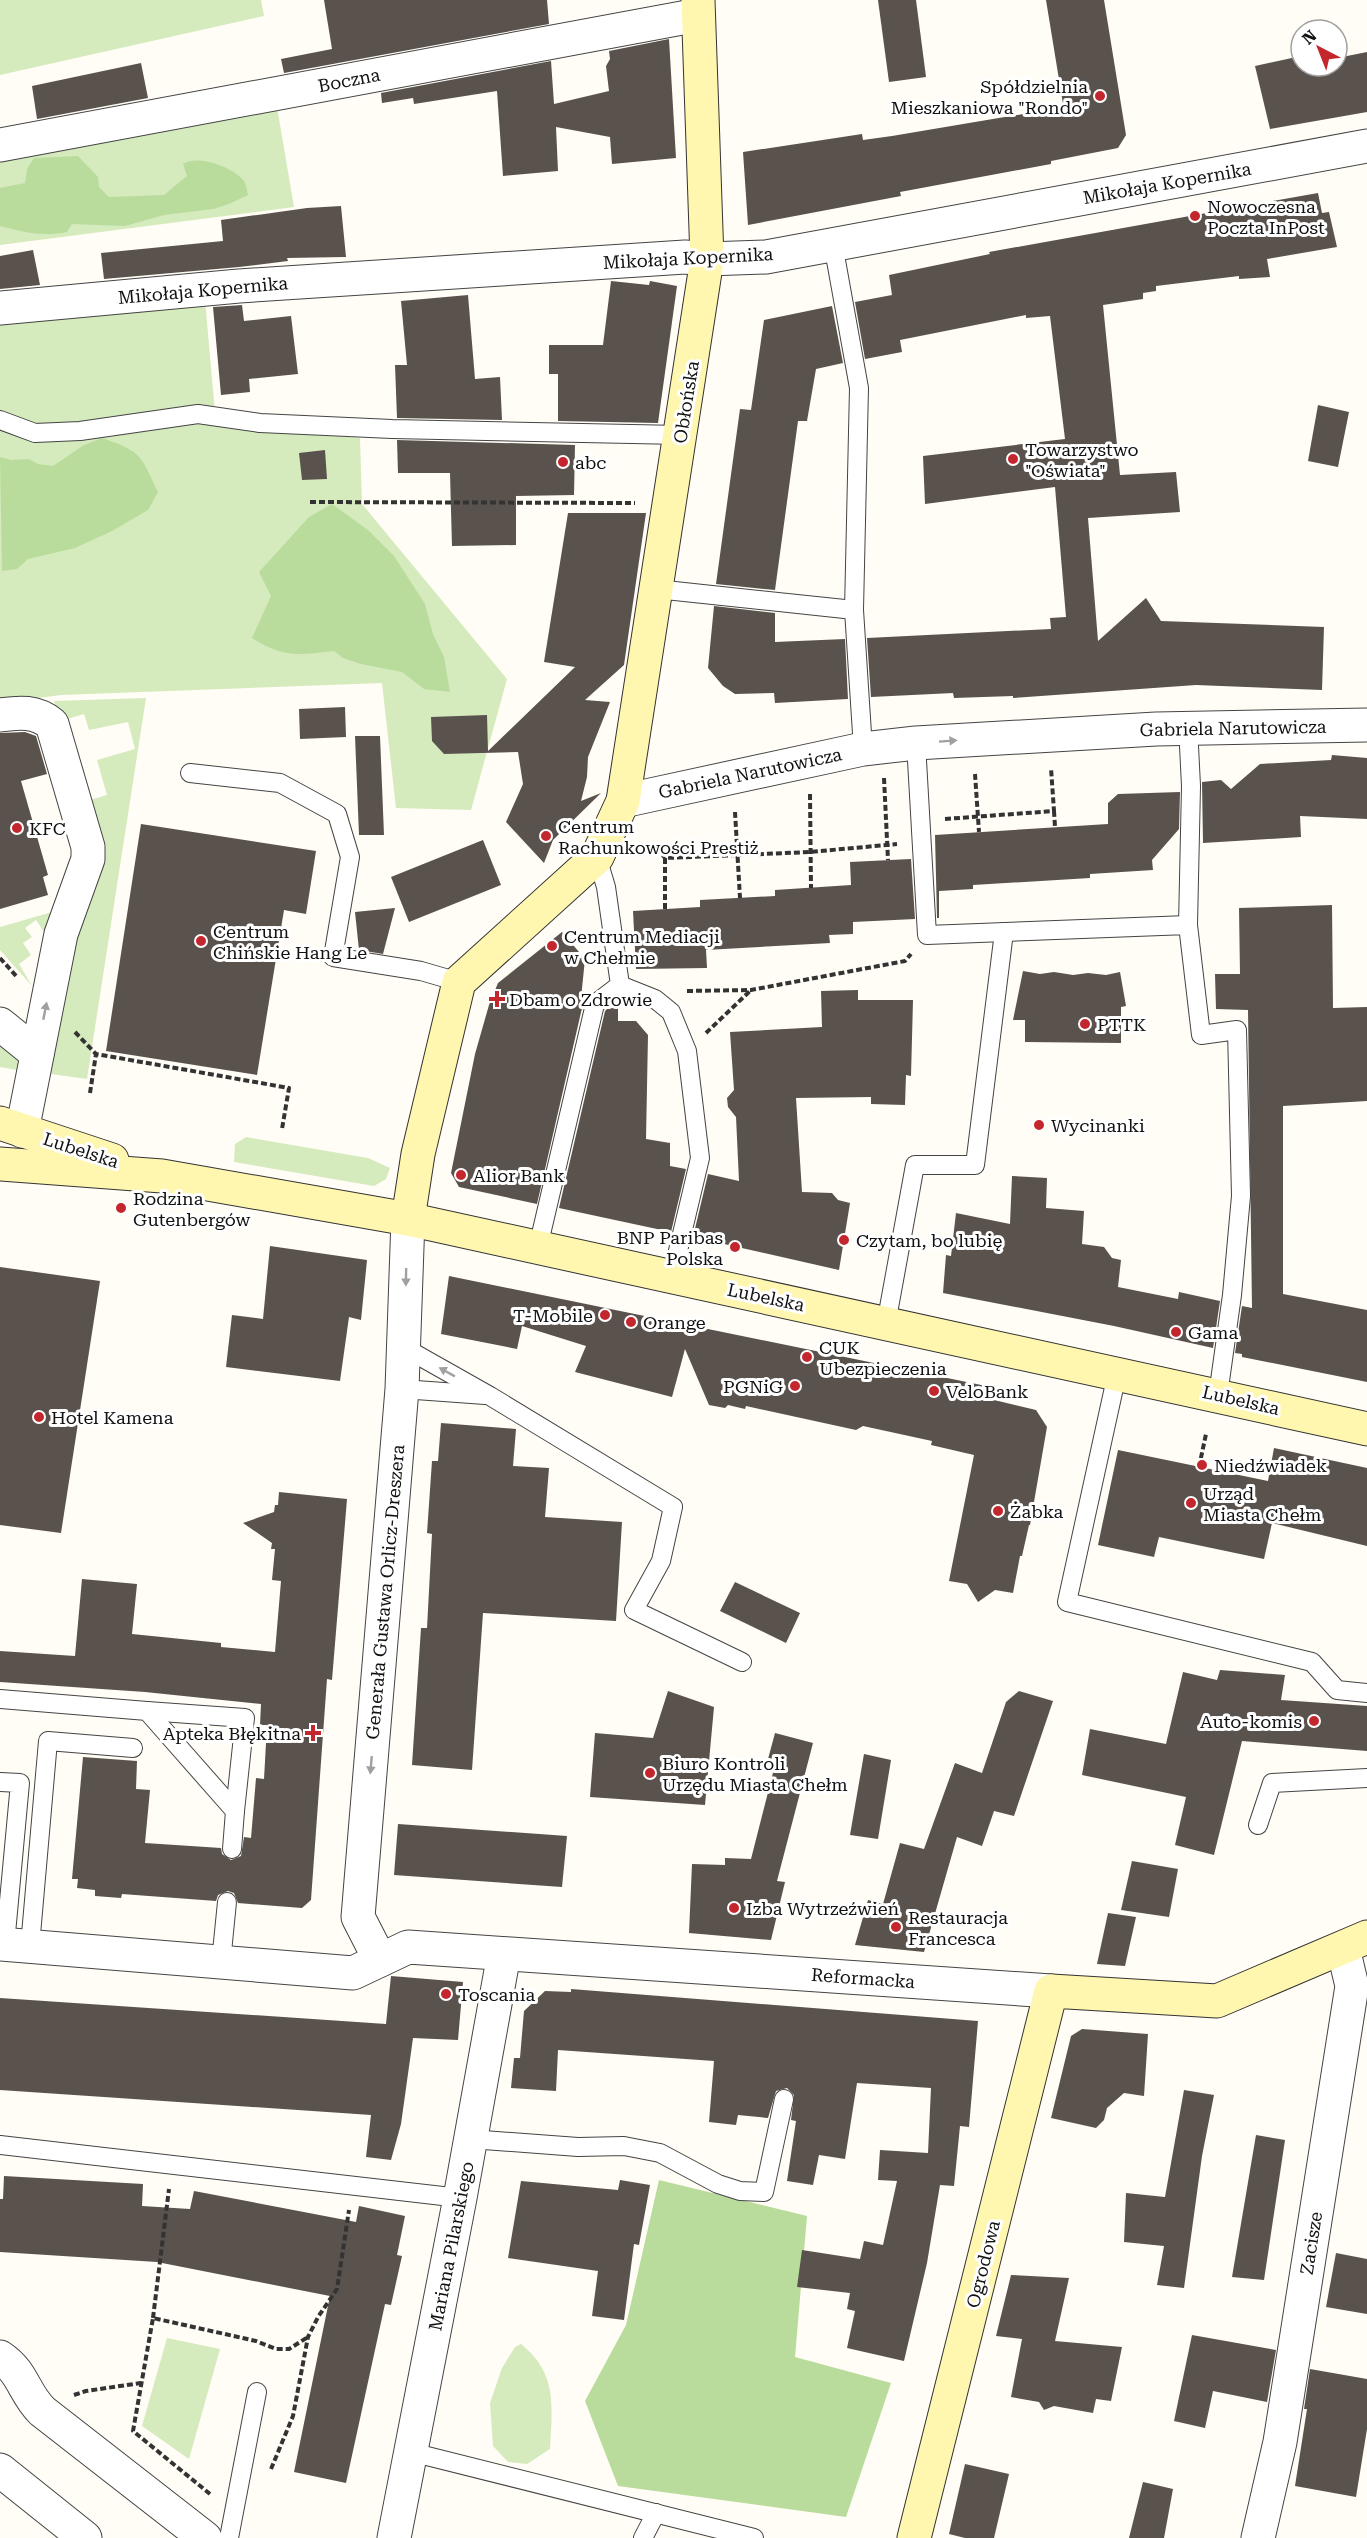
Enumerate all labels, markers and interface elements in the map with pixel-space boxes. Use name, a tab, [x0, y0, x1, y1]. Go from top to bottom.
north arrow	[1289, 18, 1349, 78]
text: N	[1298, 26, 1320, 48]
street label: Boczna	[316, 64, 382, 96]
place label: Spółdzielnia Mieszkaniowa "Rondo"	[891, 76, 1088, 118]
marker: Spółdzielnia Mieszkaniowa "Rondo"	[1093, 89, 1107, 103]
street label: Mikołaja Kopernika	[1081, 158, 1253, 208]
place label: Nowoczesna Poczta InPost	[1207, 196, 1325, 238]
marker: Nowoczesna Poczta InPost	[1188, 209, 1202, 223]
street label: Mikołaja Kopernika	[602, 243, 774, 273]
street label: Mikołaja Kopernika	[117, 272, 289, 308]
street label: Obłońska	[669, 359, 703, 445]
place label: Towarzystwo "Oświata"	[1025, 439, 1138, 481]
place label: abc	[575, 452, 606, 473]
marker: Towarzystwo "Oświata"	[1006, 452, 1020, 466]
marker: abc	[556, 455, 570, 469]
street label: Gabriela Narutowicza	[1139, 716, 1327, 740]
one-way arrow	[939, 736, 958, 745]
street label: Gabriela Narutowicza	[656, 743, 844, 803]
place label: Centrum Rachunkowości Prestiż	[558, 816, 759, 858]
place label: KFC	[29, 818, 66, 839]
marker: KFC	[10, 821, 24, 835]
marker: Centrum Rachunkowości Prestiż	[539, 829, 553, 843]
place label: Centrum Chińskie Hang Le	[213, 921, 367, 963]
place label: Centrum Mediacji w Chełmie	[564, 926, 720, 968]
marker: Centrum Chińskie Hang Le	[194, 934, 208, 948]
marker: Centrum Mediacji w Chełmie	[545, 939, 559, 953]
place label: Dbam o Zdrowie	[509, 989, 652, 1010]
marker: Dbam o Zdrowie	[490, 992, 504, 1006]
one-way arrow	[41, 1002, 50, 1021]
place label: PTTK	[1097, 1014, 1146, 1035]
marker: PTTK	[1078, 1017, 1092, 1031]
place label: Wycinanki	[1051, 1115, 1145, 1136]
marker: Wycinanki	[1032, 1118, 1046, 1132]
street label: Lubelska	[41, 1128, 122, 1172]
place label: Alior Bank	[473, 1165, 565, 1186]
marker: Alior Bank	[454, 1168, 468, 1182]
place label: Rodzina Gutenbergów	[133, 1188, 251, 1230]
marker: Rodzina Gutenbergów	[114, 1201, 128, 1215]
place label: BNP Paribas Polska	[617, 1227, 723, 1269]
place label: Czytam, bo lubię	[856, 1230, 1002, 1251]
marker: Czytam, bo lubię	[837, 1233, 851, 1247]
marker: BNP Paribas Polska	[728, 1240, 742, 1254]
one-way arrow	[402, 1268, 411, 1287]
street label: Lubelska	[726, 1279, 807, 1315]
place label: T-Mobile	[513, 1305, 593, 1326]
marker: T-Mobile	[598, 1308, 612, 1322]
place label: Orange	[643, 1312, 706, 1333]
marker: Orange	[624, 1315, 638, 1329]
place label: Gama	[1188, 1322, 1238, 1343]
marker: Gama	[1169, 1325, 1183, 1339]
place label: CUK Ubezpieczenia	[819, 1337, 947, 1379]
marker: CUK Ubezpieczenia	[800, 1350, 814, 1364]
one-way arrow	[439, 1367, 456, 1377]
place label: PGNiG	[723, 1376, 783, 1397]
marker: PGNiG	[788, 1379, 802, 1393]
place label: VeloBank	[946, 1381, 1028, 1402]
street label: Lubelska	[1200, 1381, 1282, 1419]
marker: VeloBank	[927, 1384, 941, 1398]
place label: Hotel Kamena	[51, 1407, 174, 1428]
marker: Hotel Kamena	[32, 1410, 46, 1424]
street label: Generała Gustawa Orlicz-Dreszera	[362, 1443, 408, 1740]
place label: Niedźwiadek	[1214, 1455, 1327, 1476]
marker: Niedźwiadek	[1195, 1458, 1209, 1472]
place label: Urząd Miasta Chełm	[1203, 1483, 1322, 1525]
marker: Urząd Miasta Chełm	[1184, 1496, 1198, 1510]
place label: Żabka	[1010, 1501, 1064, 1522]
marker: Żabka	[991, 1504, 1005, 1518]
place label: Auto-komis	[1200, 1711, 1302, 1732]
marker: Auto-komis	[1307, 1714, 1321, 1728]
place label: Apteka Błękitna	[163, 1723, 301, 1744]
marker: Apteka Błękitna	[306, 1726, 320, 1740]
place label: Biuro Kontroli Urzędu Miasta Chełm	[662, 1753, 848, 1795]
one-way arrow	[366, 1755, 376, 1774]
marker: Biuro Kontroli Urzędu Miasta Chełm	[643, 1766, 657, 1780]
place label: Izba Wytrzeźwień	[746, 1898, 900, 1919]
marker: Izba Wytrzeźwień	[727, 1901, 741, 1915]
place label: Restauracja Francesca	[908, 1907, 1008, 1949]
marker: Restauracja Francesca	[889, 1920, 903, 1934]
street label: Reformacka	[810, 1964, 916, 1992]
place label: Toscania	[458, 1984, 536, 2005]
marker: Toscania	[439, 1987, 453, 2001]
street label: Mariana Pilarskiego	[424, 2160, 478, 2332]
street label: Zacisze	[1296, 2210, 1326, 2276]
street label: Ogrodowa	[962, 2218, 1004, 2310]

